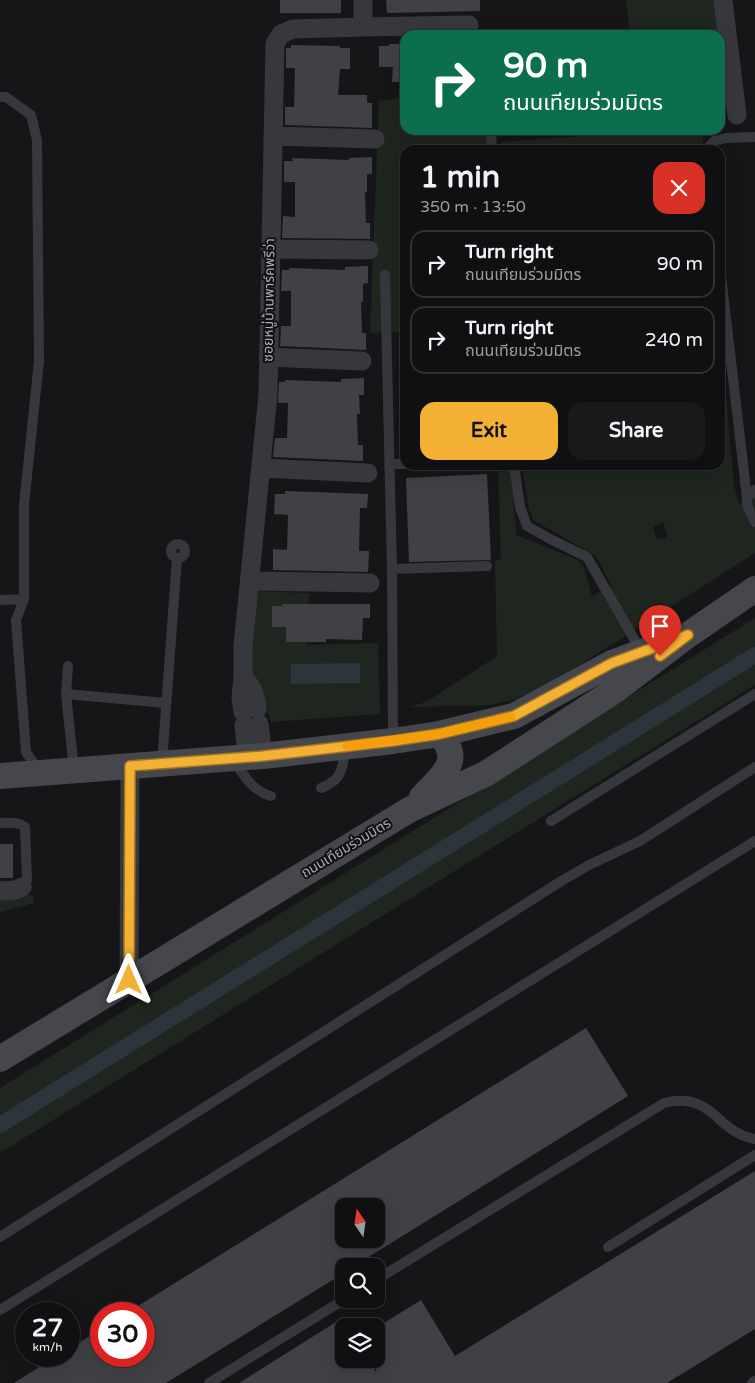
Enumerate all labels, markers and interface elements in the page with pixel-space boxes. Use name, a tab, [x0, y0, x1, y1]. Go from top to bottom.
text: 90 m	[503, 45, 588, 87]
icon: right	[420, 50, 485, 115]
text: ถนนเทียมร่วมมิตร	[503, 90, 663, 116]
text: 1 min	[420, 159, 500, 196]
button: close	[653, 162, 705, 214]
text: 350 m · 13:50	[420, 197, 526, 217]
street label: ซอยหมู่บ้านพาร์คพรีว่า	[259, 238, 279, 362]
text: Turn right	[465, 241, 553, 263]
icon: right	[422, 250, 450, 278]
text: 90 m	[657, 253, 703, 275]
text: ถนนเทียมร่วมมิตร	[465, 265, 581, 285]
text: Turn right	[465, 317, 553, 339]
icon: right	[422, 326, 450, 354]
text: 240 m	[645, 329, 703, 351]
text: ถนนเทียมร่วมมิตร	[465, 341, 581, 361]
button: Exit	[420, 402, 558, 460]
button: Share	[568, 402, 705, 460]
pin	[639, 605, 681, 656]
icon: arrive	[646, 612, 674, 640]
street label: ถนนเทียมร่วมมิตร	[298, 814, 394, 882]
position arrow	[102, 953, 154, 1005]
north arrow	[335, 1198, 385, 1248]
map controls	[335, 1198, 385, 1368]
button: search	[335, 1258, 385, 1308]
speed limit sign: 30	[90, 1302, 155, 1367]
text: 27	[32, 1313, 63, 1343]
button: layers	[335, 1318, 385, 1368]
text: km/h	[32, 1340, 63, 1354]

